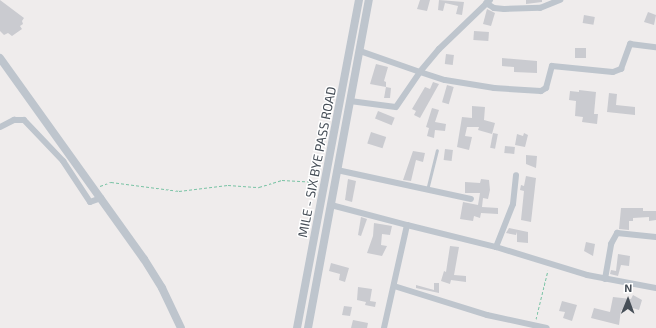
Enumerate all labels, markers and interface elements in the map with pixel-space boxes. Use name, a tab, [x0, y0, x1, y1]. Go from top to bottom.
street label: MILE - SIX BYE PASS ROAD	[295, 85, 339, 239]
north arrow	[608, 280, 648, 320]
text: N	[624, 281, 632, 294]

